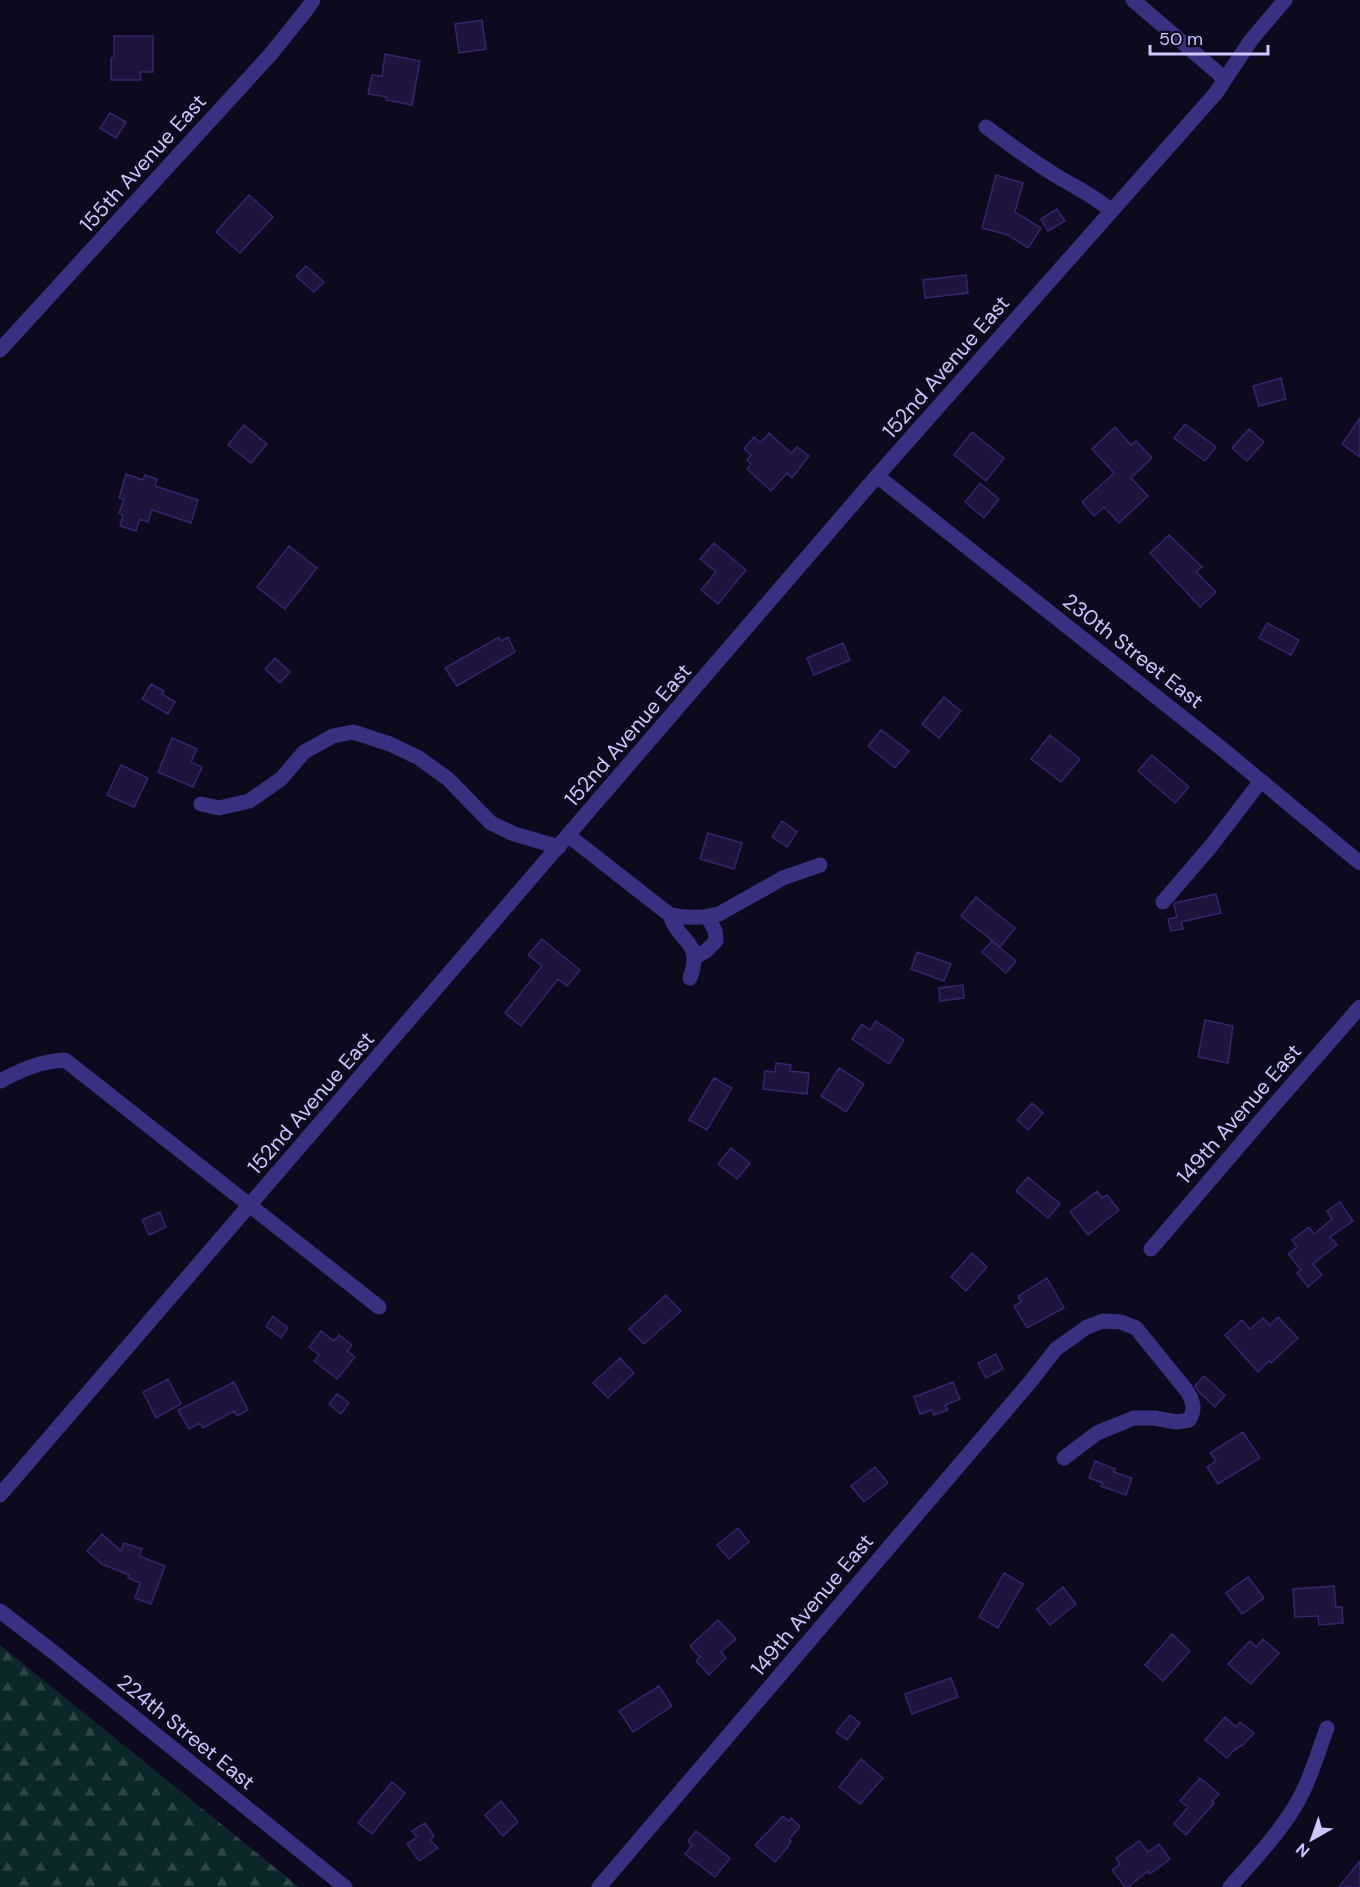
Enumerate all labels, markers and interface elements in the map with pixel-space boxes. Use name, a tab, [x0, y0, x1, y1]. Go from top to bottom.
scale bar	[1150, 18, 1268, 56]
text: 50 m	[1159, 27, 1203, 51]
street label: 155th Avenue East	[74, 88, 212, 238]
street label: 152nd Avenue East	[876, 290, 1016, 444]
street label: 230th Street East	[1057, 587, 1209, 715]
street label: 152nd Avenue East	[558, 658, 698, 812]
street label: 152nd Avenue East	[241, 1026, 381, 1180]
street label: 149th Avenue East	[1170, 1038, 1308, 1190]
street label: 149th Avenue East	[744, 1528, 880, 1682]
street label: 224th Street East	[111, 1668, 261, 1796]
north arrow	[1282, 1809, 1342, 1869]
text: N	[1291, 1838, 1314, 1862]

